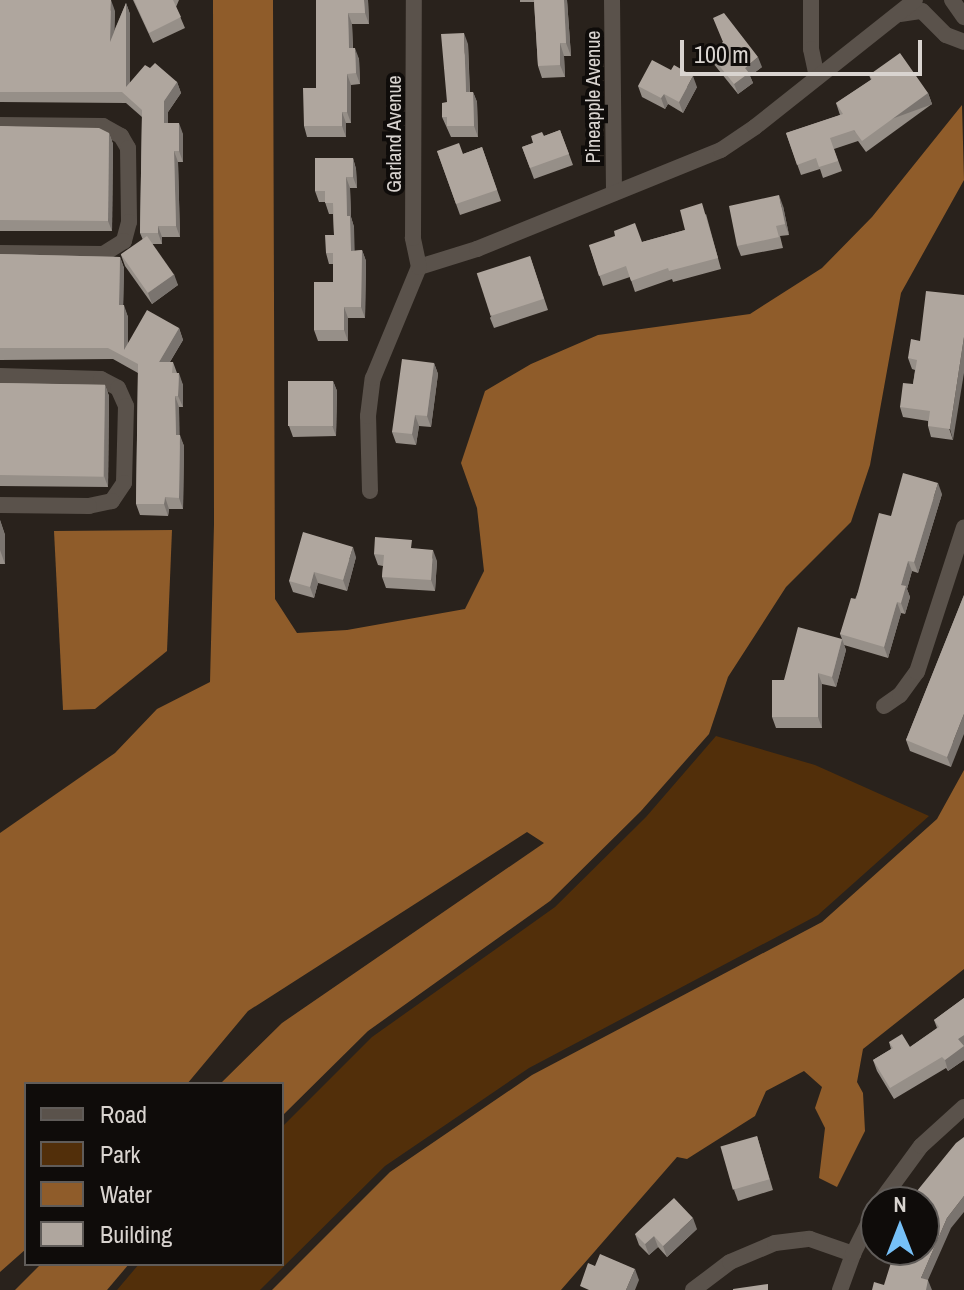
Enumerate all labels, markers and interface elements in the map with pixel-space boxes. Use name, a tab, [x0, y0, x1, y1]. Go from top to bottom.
scale bar	[684, 24, 926, 74]
street label: Pineapple Avenue	[580, 30, 604, 164]
text: 100 m	[694, 38, 749, 70]
street label: Garland Avenue	[381, 75, 405, 193]
legend	[24, 1082, 284, 1266]
text: Road	[100, 1098, 147, 1130]
text: Park	[100, 1138, 140, 1170]
text: Water	[100, 1178, 152, 1210]
north arrow	[860, 1186, 940, 1266]
text: N	[893, 1189, 907, 1219]
text: Building	[100, 1218, 172, 1250]

